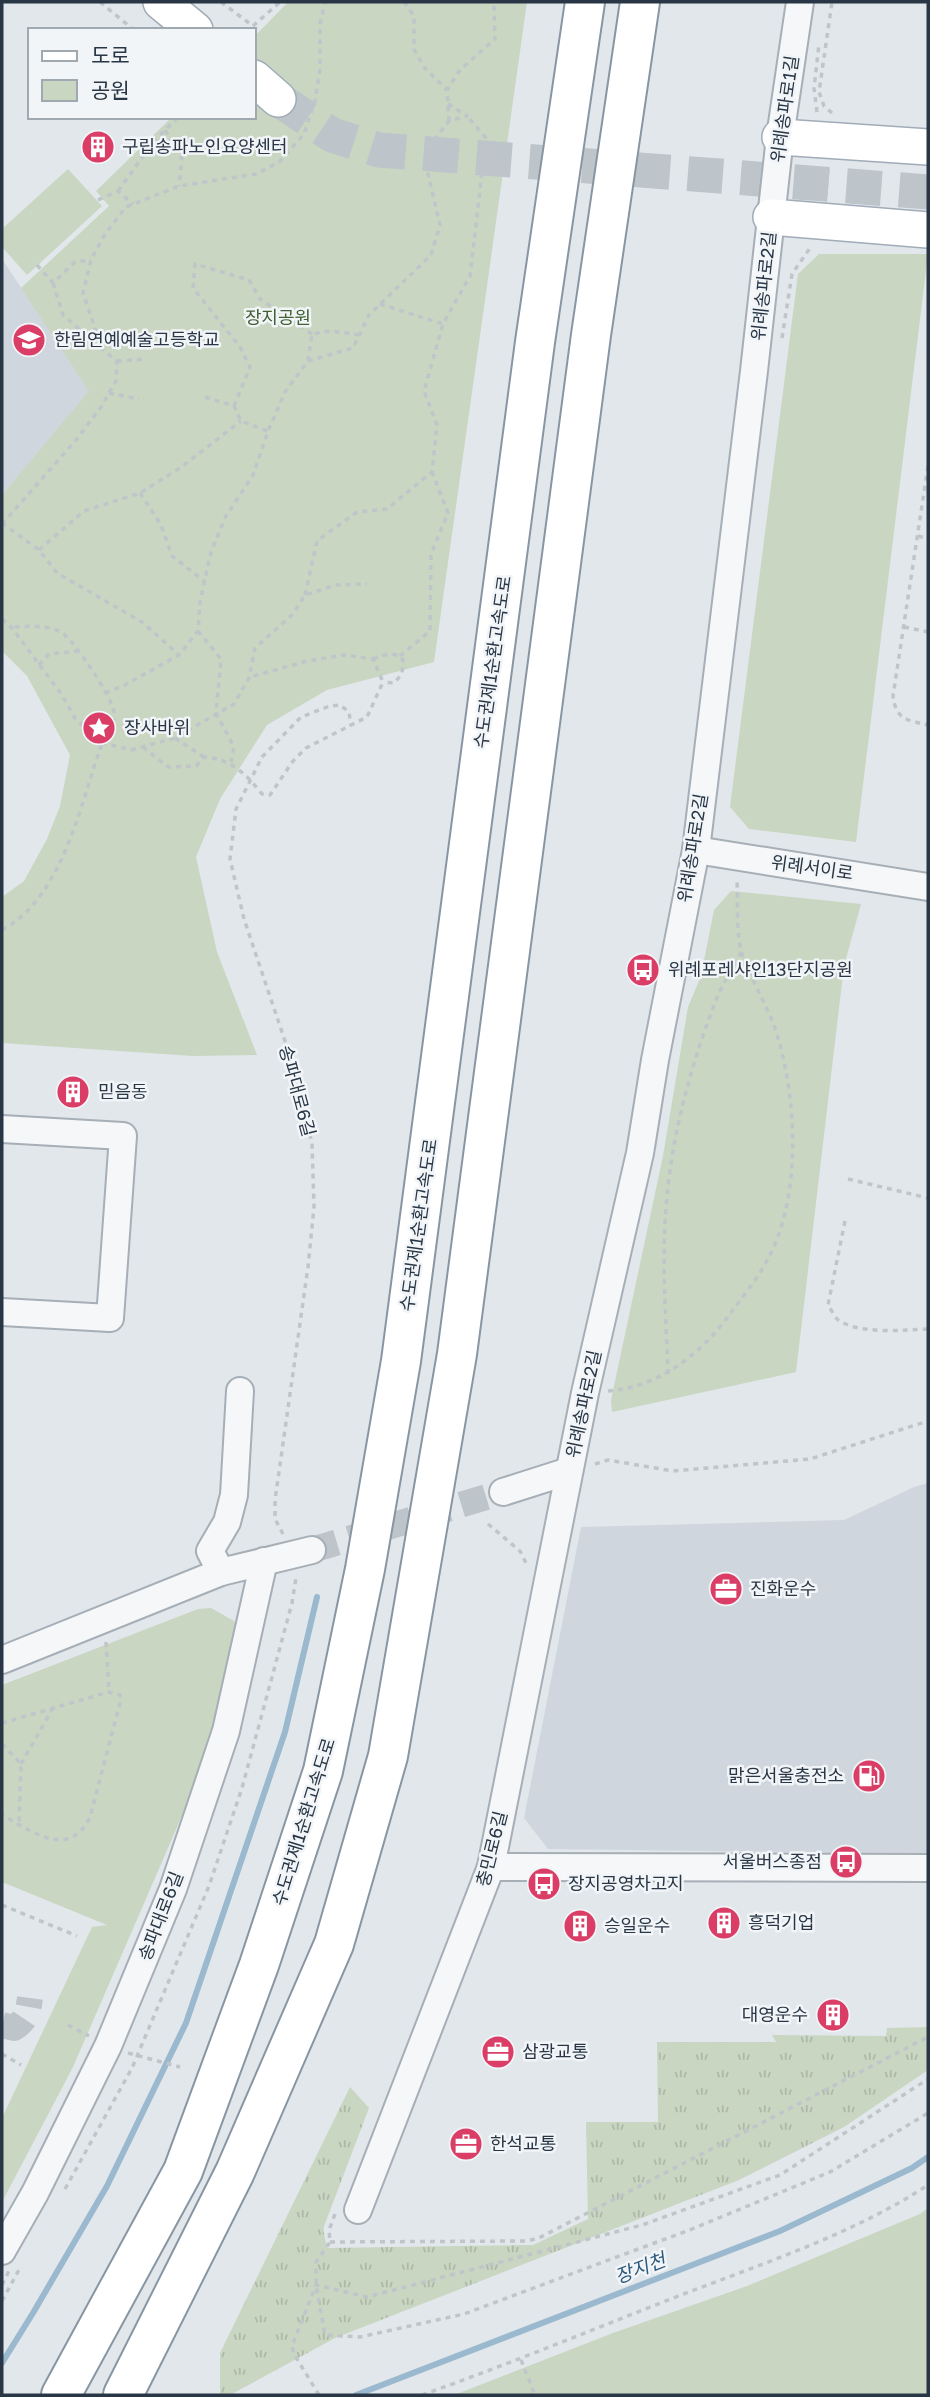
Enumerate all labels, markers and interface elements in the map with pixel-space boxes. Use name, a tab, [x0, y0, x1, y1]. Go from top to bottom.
legend	[28, 28, 256, 119]
text: 도로	[91, 42, 130, 68]
street label: 위례송파로1길	[766, 54, 802, 164]
text: 공원	[91, 77, 130, 103]
building icon: 구립송파노인요양센터	[79, 128, 117, 166]
place label: 구립송파노인요양센터	[122, 135, 288, 157]
street label: 위례송파로2길	[746, 230, 780, 342]
park label: 장지공원	[245, 306, 311, 328]
school or university icon: 한림연예예술고등학교	[10, 321, 48, 359]
place label: 한림연예예술고등학교	[54, 328, 220, 350]
street label: 수도권제1순환고속도로	[469, 574, 515, 750]
place icon: 장사바위	[80, 709, 118, 747]
place label: 장사바위	[124, 716, 190, 738]
street label: 위례송파로2길	[673, 792, 711, 904]
street label: 위례서이로	[770, 850, 855, 884]
bus stop icon: 위례포레샤인13단지공원	[624, 951, 662, 989]
place label: 위례포레샤인13단지공원	[668, 958, 853, 980]
street label: 송파대로6길	[275, 1043, 321, 1139]
building icon: 믿음동	[54, 1073, 92, 1111]
place label: 믿음동	[98, 1080, 148, 1102]
street label: 수도권제1순환고속도로	[395, 1137, 441, 1313]
street label: 위례송파로2길	[561, 1348, 605, 1460]
office icon: 진화운수	[707, 1570, 745, 1608]
place label: 진화운수	[750, 1577, 816, 1599]
street label: 수도권제1순환고속도로	[267, 1735, 339, 1908]
fuel station icon: 맑은서울충전소	[850, 1757, 888, 1795]
place label: 맑은서울충전소	[728, 1764, 844, 1786]
street label: 충민로6길	[471, 1809, 511, 1889]
bus stop icon: 서울버스종점	[827, 1843, 865, 1881]
place label: 서울버스종점	[723, 1850, 822, 1872]
bus stop icon: 장지공영차고지	[525, 1865, 563, 1903]
street label: 송파대로6길	[133, 1868, 187, 1963]
place label: 장지공영차고지	[568, 1872, 684, 1894]
building icon: 흥덕기업	[705, 1904, 743, 1942]
building icon: 승일운수	[561, 1907, 599, 1945]
place label: 흥덕기업	[748, 1911, 814, 1933]
place label: 승일운수	[604, 1914, 670, 1936]
building icon: 대영운수	[814, 1996, 852, 2034]
place label: 대영운수	[742, 2003, 808, 2025]
office icon: 삼광교통	[479, 2033, 517, 2071]
place label: 삼광교통	[522, 2040, 588, 2062]
office icon: 한석교통	[447, 2125, 485, 2163]
place label: 한석교통	[490, 2132, 556, 2154]
water label: 장지천	[611, 2247, 670, 2288]

